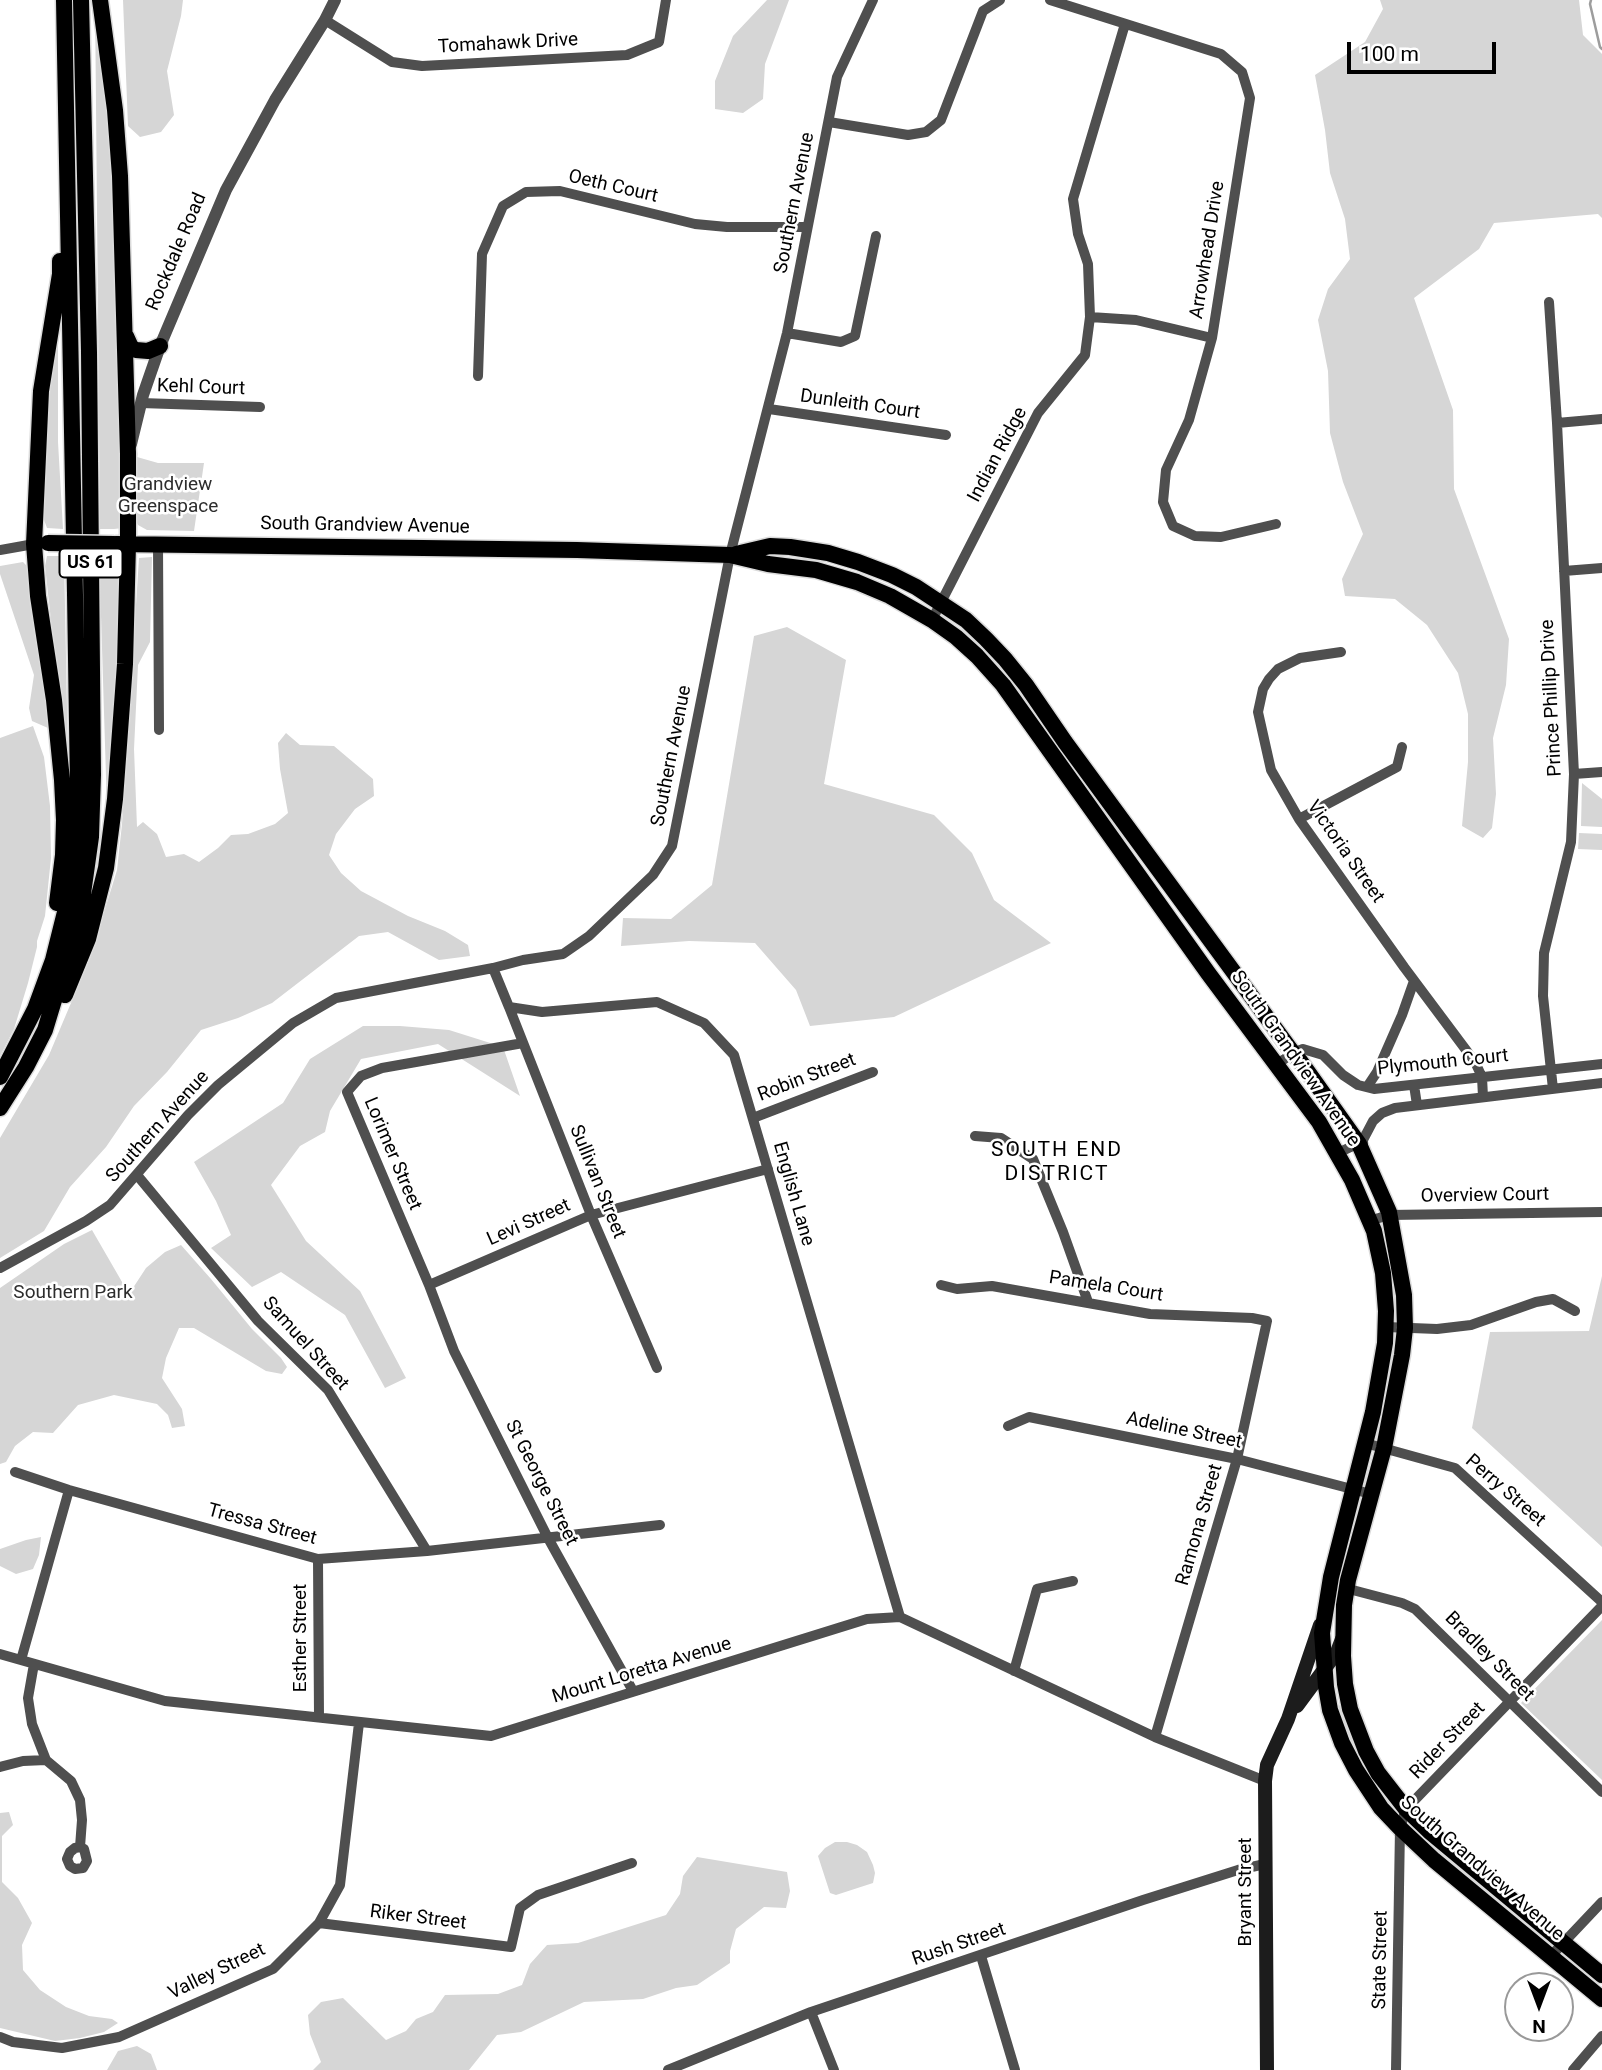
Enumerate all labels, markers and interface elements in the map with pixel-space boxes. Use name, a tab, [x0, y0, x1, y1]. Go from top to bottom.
scale bar	[1350, 28, 1499, 72]
street label: Tomahawk Drive	[437, 29, 579, 59]
text: 100 m	[1360, 42, 1419, 66]
street label: Southern Avenue	[770, 131, 820, 275]
street label: Oeth Court	[566, 166, 660, 208]
street label: Arrowhead Drive	[1186, 179, 1230, 321]
street label: Rockdale Road	[142, 190, 212, 314]
street label: Kehl Court	[156, 375, 246, 401]
street label: Dunleith Court	[799, 385, 921, 425]
street label: Indian Ridge	[963, 404, 1033, 506]
park label: Grandview Greenspace	[118, 474, 218, 518]
street label: South Grandview Avenue	[260, 513, 470, 539]
road number: US 61	[60, 548, 122, 578]
street label: Prince Phillip Drive	[1537, 619, 1567, 777]
street label: Southern Avenue	[647, 684, 697, 828]
street label: Victoria Street	[1301, 796, 1389, 908]
street label: South Grandview Avenue	[1226, 967, 1364, 1151]
street label: Plymouth Court	[1376, 1045, 1510, 1081]
street label: Robin Street	[755, 1049, 859, 1107]
street label: Southern Avenue	[102, 1066, 214, 1188]
street label: Lorimer Street	[358, 1094, 426, 1214]
street label: Sullivan Street	[564, 1122, 630, 1242]
district label: SOUTH END DISTRICT	[992, 1138, 1122, 1188]
street label: English Lane	[767, 1139, 819, 1249]
street label: Overview Court	[1421, 1183, 1549, 1209]
street label: Levi Street	[484, 1195, 574, 1251]
street label: Pamela Court	[1047, 1267, 1165, 1307]
park label: Southern Park	[13, 1282, 133, 1304]
street label: Samuel Street	[257, 1292, 353, 1396]
street label: Adeline Street	[1124, 1408, 1244, 1454]
street label: St George Street	[500, 1416, 582, 1550]
street label: Perry Street	[1460, 1450, 1550, 1532]
street label: Ramona Street	[1172, 1462, 1228, 1588]
street label: Tressa Street	[205, 1500, 319, 1550]
street label: Esther Street	[290, 1584, 312, 1692]
street label: Bradley Street	[1439, 1607, 1539, 1707]
street label: Mount Loretta Avenue	[550, 1633, 734, 1709]
street label: Rider Street	[1406, 1698, 1490, 1784]
street label: South Grandview Avenue	[1395, 1792, 1569, 1946]
street label: Bryant Street	[1235, 1837, 1257, 1947]
street label: Riker Street	[368, 1901, 468, 1935]
street label: State Street	[1369, 1910, 1393, 2010]
street label: Rush Street	[909, 1918, 1009, 1972]
street label: Valley Street	[165, 1939, 269, 2005]
north arrow	[1504, 1972, 1574, 2042]
text: N	[1532, 2015, 1546, 2038]

